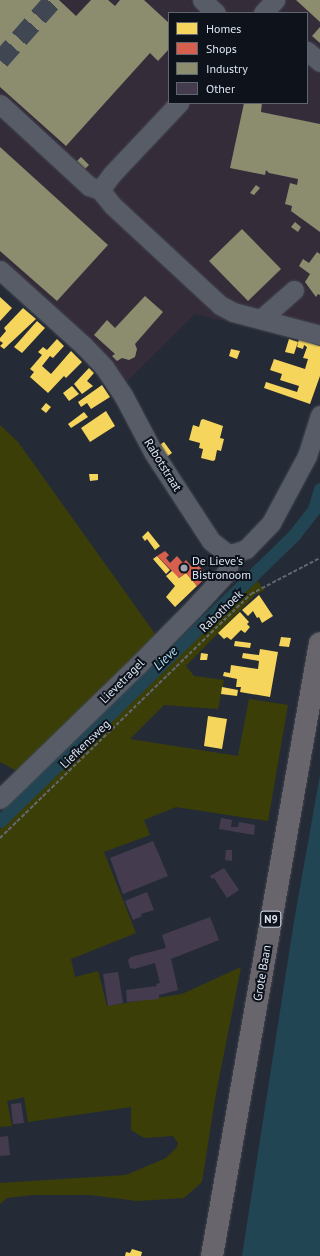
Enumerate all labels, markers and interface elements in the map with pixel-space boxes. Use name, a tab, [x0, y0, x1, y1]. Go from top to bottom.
legend	[168, 12, 308, 104]
text: Homes	[206, 21, 241, 36]
text: Shops	[206, 41, 237, 56]
text: Industry	[206, 61, 248, 76]
text: Other	[206, 81, 235, 96]
street label: Rabotstraat	[141, 436, 185, 494]
place label: De Lieve's Bistronoom	[192, 554, 251, 582]
marker: De Lieve's Bistronoom	[179, 563, 189, 573]
street label: Rabothoek	[196, 587, 246, 635]
water label: Lieve	[151, 644, 181, 674]
street label: Lievetragel	[97, 656, 147, 706]
street label: Liefkensweg	[57, 717, 113, 771]
road number: N9	[260, 910, 282, 928]
street label: Grote Baan	[250, 944, 274, 1002]

